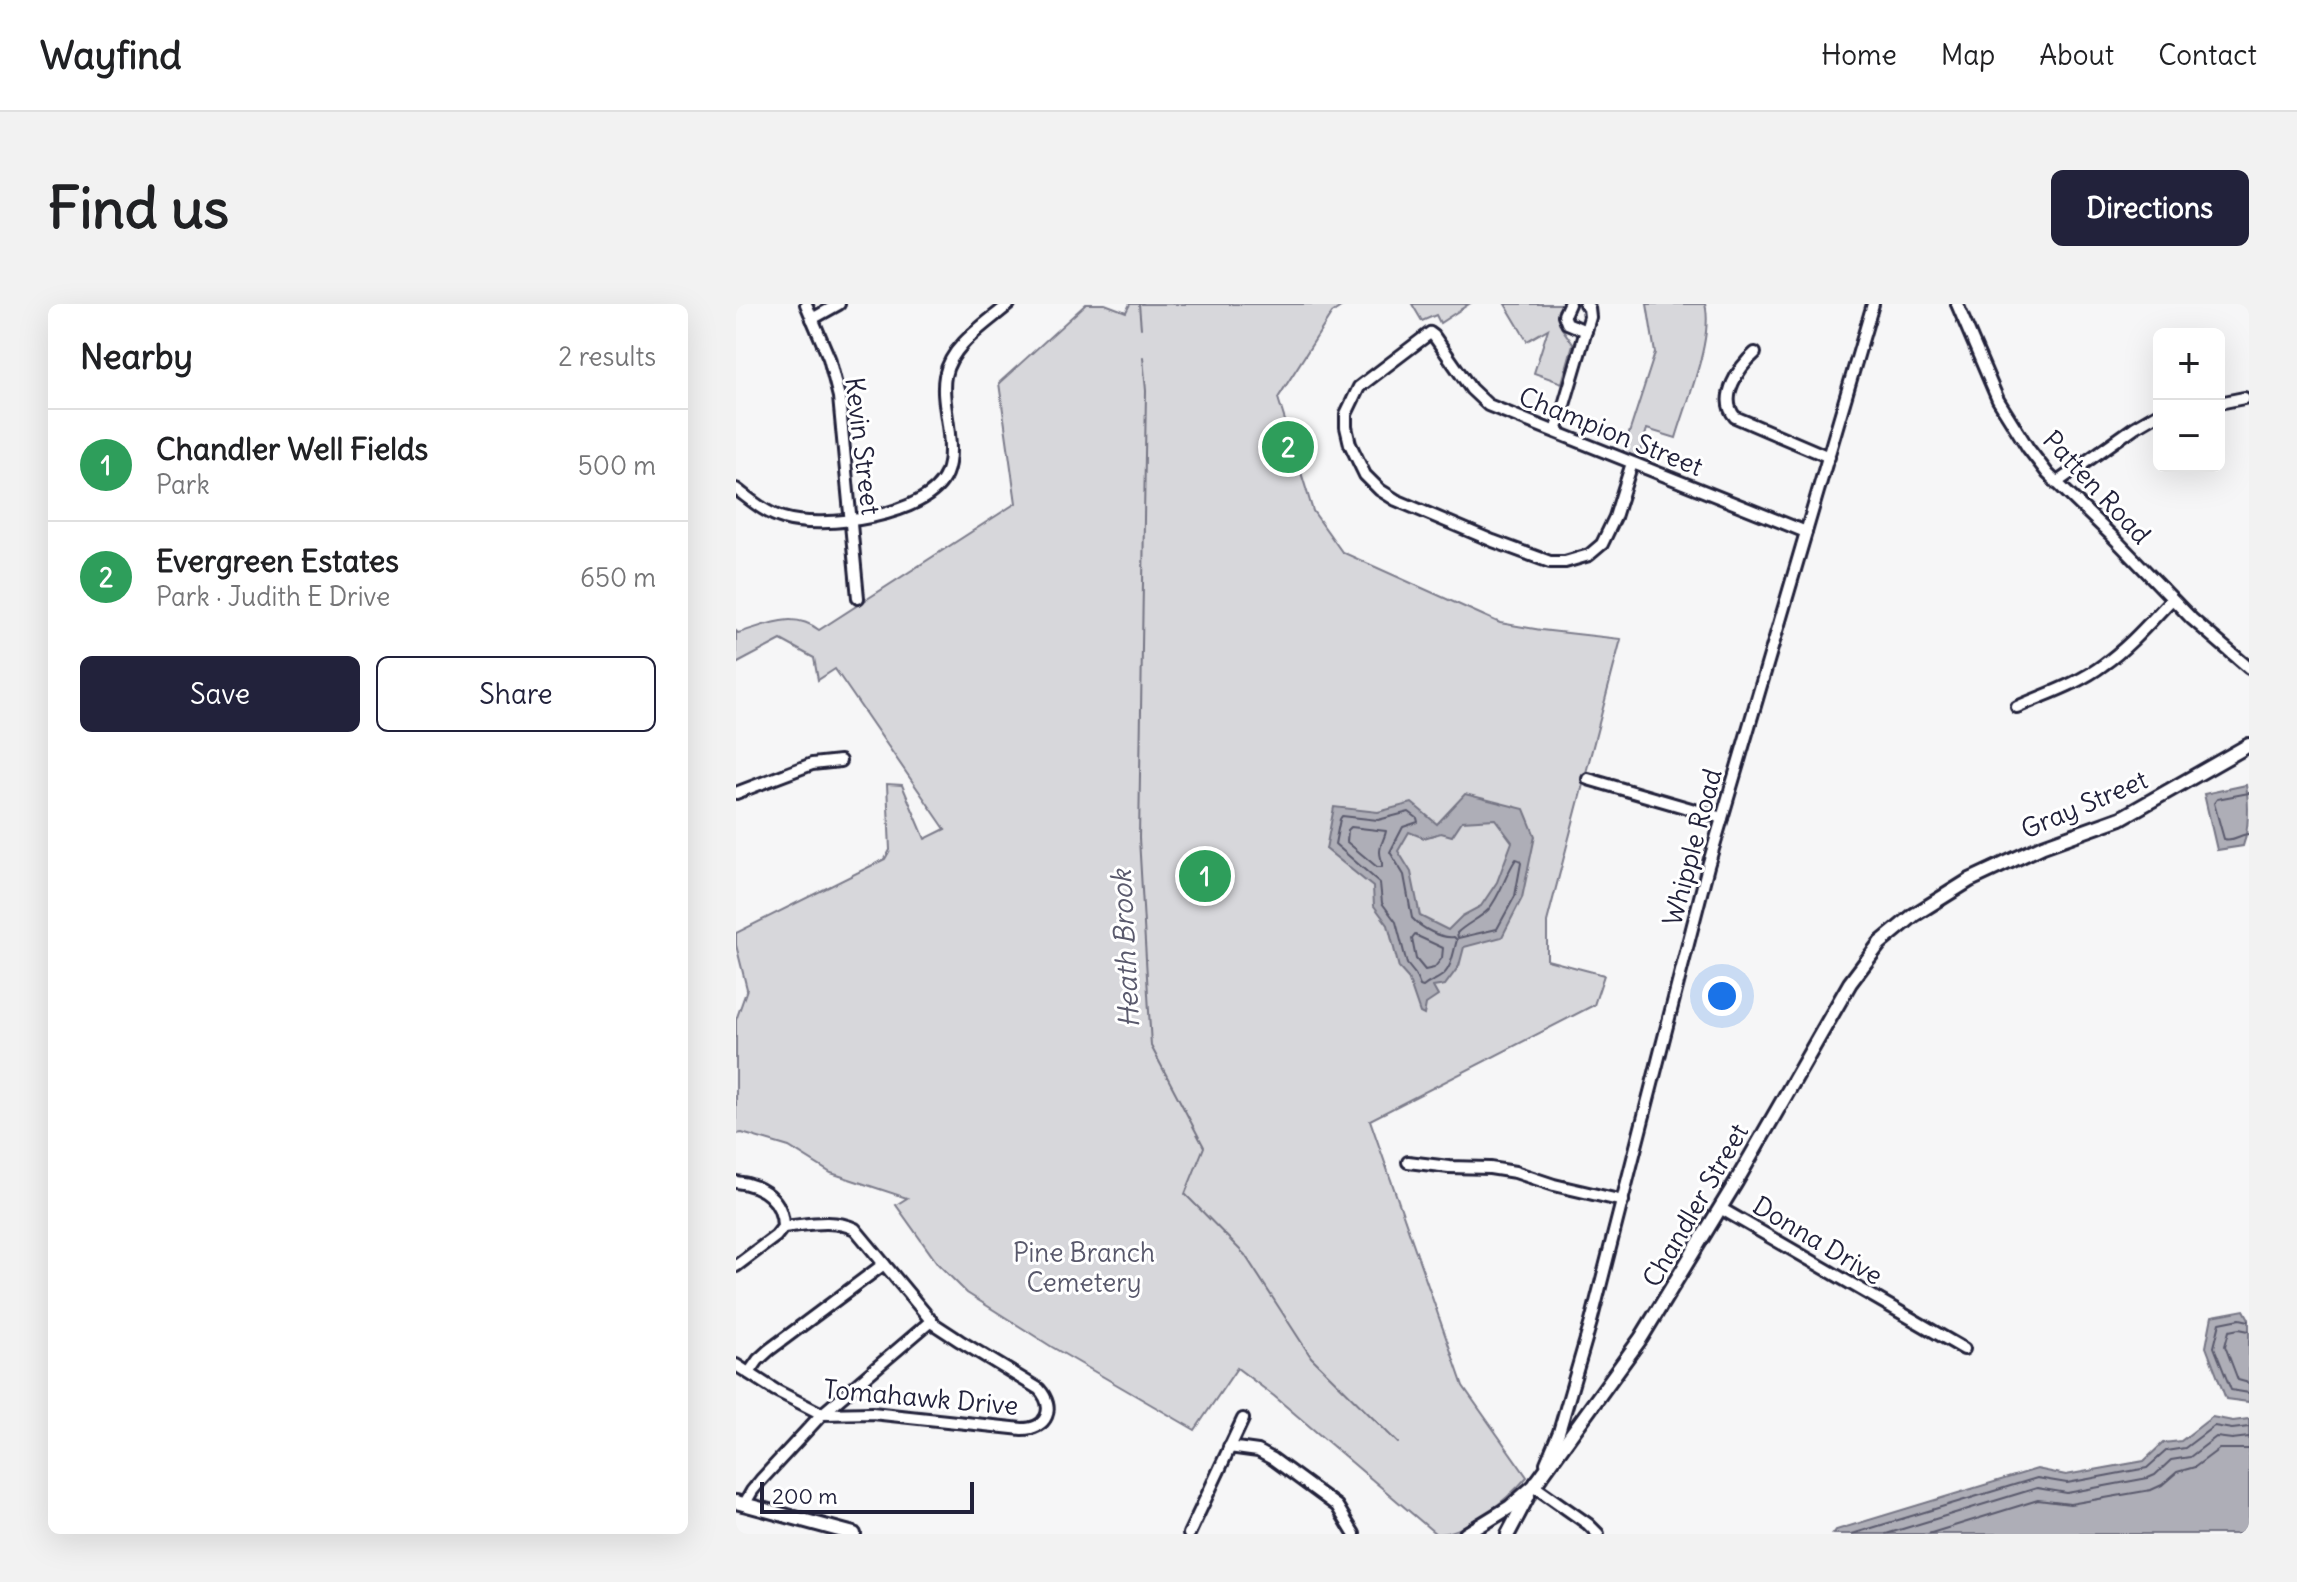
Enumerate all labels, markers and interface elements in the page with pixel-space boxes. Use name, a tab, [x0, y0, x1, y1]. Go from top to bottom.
text: Wayfind	[40, 32, 182, 79]
text: Home	[1821, 37, 1897, 73]
text: Map	[1941, 37, 1995, 73]
text: About	[2039, 37, 2114, 73]
text: Contact	[2158, 37, 2257, 73]
button: Directions	[2051, 170, 2249, 246]
text: Find us	[48, 173, 229, 243]
map controls	[2153, 328, 2225, 472]
button: +	[2153, 328, 2225, 400]
text: Nearby	[80, 335, 193, 378]
text: 2 results	[558, 340, 656, 373]
street label: Kevin Street	[838, 375, 888, 517]
street label: Champion Street	[1514, 379, 1708, 483]
button: −	[2153, 400, 2225, 472]
pin: 2	[1262, 417, 1314, 477]
street label: Patten Road	[2036, 423, 2158, 551]
text: Chandler Well Fields	[156, 430, 428, 468]
text: 1	[101, 449, 111, 482]
text: 500 m	[578, 449, 656, 482]
text: Park	[156, 468, 210, 501]
text: Evergreen Estates	[156, 542, 399, 580]
text: 2	[99, 561, 113, 594]
text: 650 m	[580, 561, 656, 594]
text: Park · Judith E Drive	[156, 580, 390, 613]
button: Save	[80, 656, 360, 732]
button: Share	[376, 656, 656, 732]
street label: Gray Street	[2016, 763, 2152, 845]
street label: Whipple Road	[1655, 765, 1729, 929]
pin: 1	[1179, 846, 1231, 906]
water label: Heath Brook	[1103, 867, 1147, 1029]
your location	[1702, 976, 1742, 1016]
street label: Chandler Street	[1635, 1117, 1755, 1293]
street label: Donna Drive	[1747, 1188, 1889, 1292]
park label: Pine Branch Cemetery	[1013, 1236, 1155, 1299]
street label: Tomahawk Drive	[822, 1372, 1020, 1422]
scale bar	[760, 1478, 974, 1514]
text: 200 m	[772, 1482, 838, 1510]

